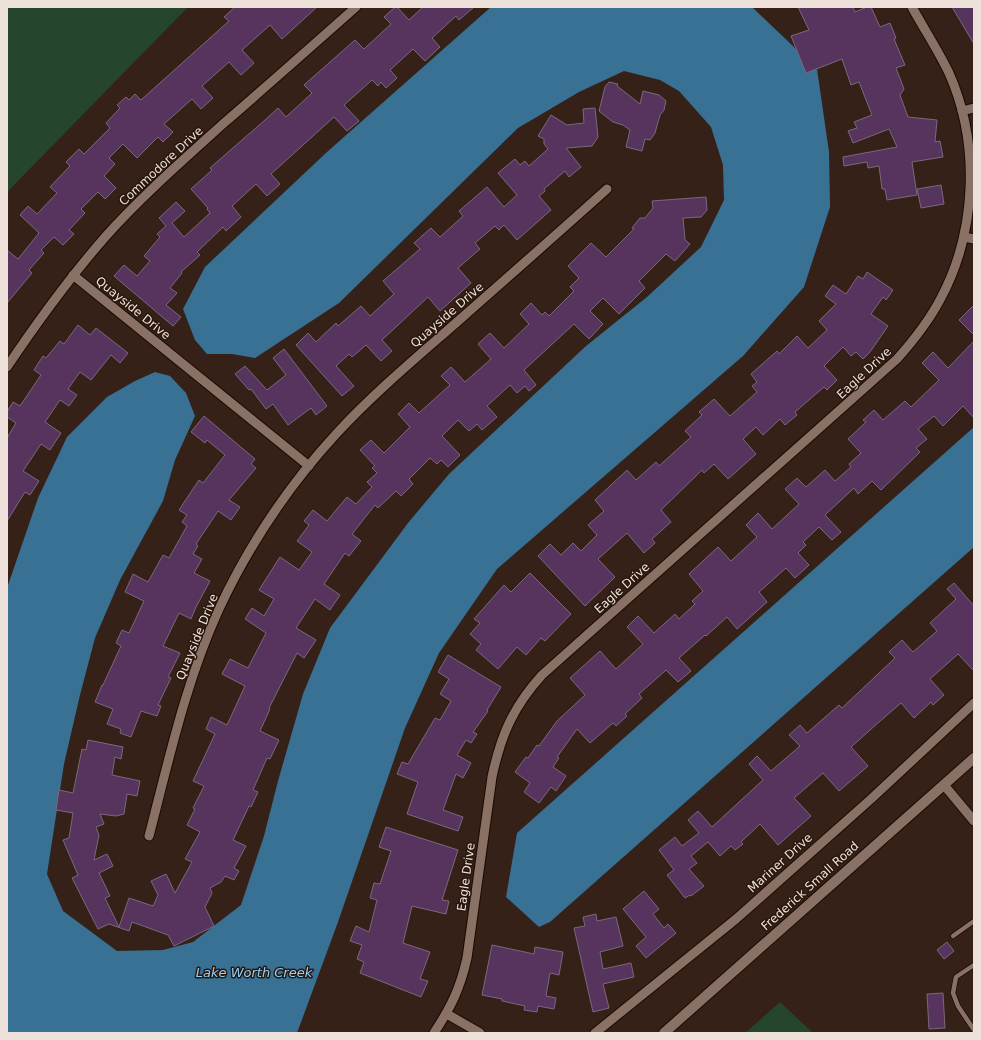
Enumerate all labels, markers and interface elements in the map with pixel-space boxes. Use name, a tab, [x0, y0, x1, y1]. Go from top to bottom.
street label: Commodore Drive	[116, 124, 206, 208]
street label: Quayside Drive	[93, 274, 173, 342]
street label: Quayside Drive	[408, 280, 486, 350]
street label: Eagle Drive	[834, 344, 894, 402]
street label: Eagle Drive	[592, 560, 652, 616]
street label: Quayside Drive	[173, 592, 221, 682]
street label: Mariner Drive	[745, 830, 815, 896]
street label: Frederick Small Road	[759, 839, 861, 933]
street label: Eagle Drive	[454, 842, 478, 912]
water label: Lake Worth Creek	[196, 965, 313, 980]

